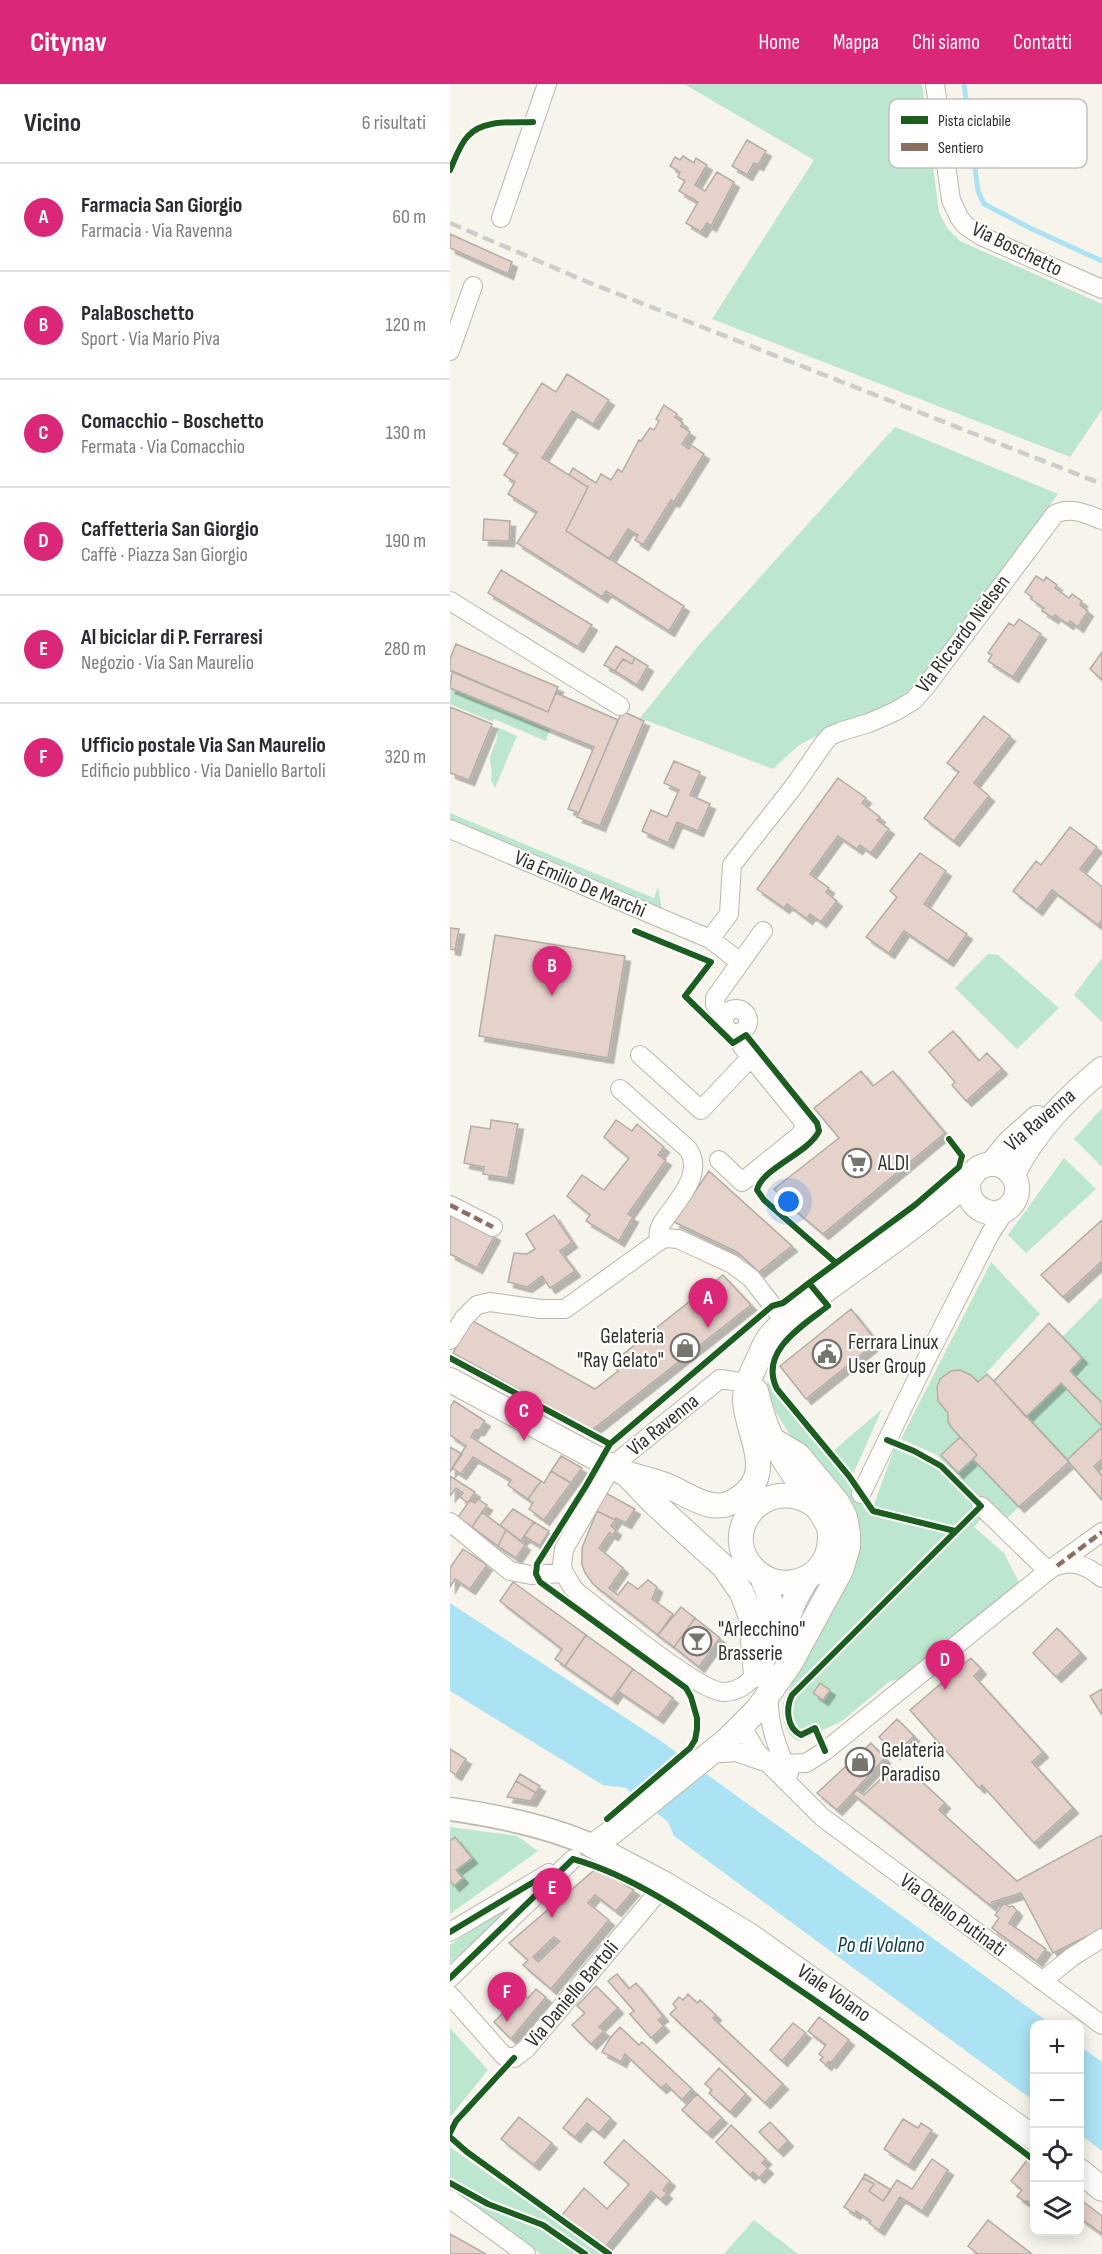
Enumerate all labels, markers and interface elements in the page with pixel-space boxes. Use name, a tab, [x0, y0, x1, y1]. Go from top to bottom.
text: Citynav	[30, 26, 107, 59]
text: Home	[759, 30, 800, 55]
text: Mappa	[833, 30, 879, 55]
text: Chi siamo	[912, 30, 980, 55]
text: Contatti	[1013, 30, 1072, 55]
legend	[889, 99, 1087, 168]
text: Vicino	[24, 108, 81, 139]
text: 6 risultati	[362, 111, 426, 135]
text: Pista ciclabile	[938, 112, 1011, 131]
text: Sentiero	[938, 139, 984, 158]
text: Farmacia San Giorgio	[81, 192, 242, 219]
text: A	[39, 205, 48, 229]
text: 60 m	[392, 205, 426, 229]
street label: Via Boschetto	[968, 216, 1066, 282]
text: Farmacia · Via Ravenna	[81, 219, 233, 243]
text: PalaBoschetto	[81, 300, 194, 327]
text: B	[39, 313, 48, 337]
text: 120 m	[386, 313, 426, 337]
text: Sport · Via Mario Piva	[81, 327, 220, 351]
text: Comacchio - Boschetto	[81, 408, 264, 435]
text: C	[38, 421, 49, 445]
text: 130 m	[386, 421, 426, 445]
text: Fermata · Via Comacchio	[81, 435, 245, 459]
text: Caffetteria San Giorgio	[81, 516, 259, 543]
text: D	[38, 529, 49, 553]
text: 190 m	[385, 529, 426, 553]
text: Caffè · Piazza San Giorgio	[81, 543, 248, 567]
street label: Via Riccardo Nielsen	[910, 570, 1016, 698]
text: Al biciclar di P. Ferraresi	[81, 624, 263, 651]
text: E	[39, 637, 48, 661]
text: 280 m	[384, 637, 426, 661]
text: Negozio · Via San Maurelio	[81, 651, 254, 675]
text: Ufficio postale Via San Maurelio	[81, 732, 326, 759]
text: F	[39, 745, 48, 769]
text: 320 m	[384, 745, 426, 769]
text: Edificio pubblico · Via Daniello Bartoli	[81, 759, 326, 783]
street label: Via Emilio De Marchi	[510, 845, 650, 923]
pin: B	[532, 946, 572, 996]
street label: Via Ravenna	[1000, 1083, 1080, 1157]
supermarket icon: ALDI	[841, 1147, 873, 1179]
place label: ALDI	[877, 1151, 909, 1176]
your location	[774, 1187, 803, 1216]
pin: A	[688, 1278, 728, 1328]
place label: Gelateria "Ray Gelato"	[577, 1324, 664, 1373]
place label: Ferrara Linux User Group	[848, 1330, 938, 1379]
shop icon: Gelateria "Ray Gelato"	[669, 1332, 701, 1364]
public building icon: Ferrara Linux User Group	[811, 1338, 843, 1370]
street label: Via Ravenna	[622, 1389, 704, 1461]
pin: C	[504, 1392, 544, 1441]
place label: "Arlecchino" Brasserie	[718, 1617, 805, 1666]
bar icon: "Arlecchino" Brasserie	[681, 1625, 713, 1657]
pin: D	[926, 1640, 964, 1690]
place label: Gelateria Paradiso	[881, 1738, 945, 1787]
shop icon: Gelateria Paradiso	[844, 1746, 876, 1778]
pin: E	[532, 1868, 572, 1918]
street label: Via Otello Putinati	[895, 1868, 1011, 1962]
water label: Po di Volano	[838, 1932, 925, 1959]
street label: Via Daniello Bartoli	[520, 1936, 624, 2052]
street label: Viale Volano	[792, 1959, 876, 2027]
pin: F	[488, 1972, 526, 2022]
map controls	[1030, 2020, 1084, 2236]
button: +	[1030, 2020, 1084, 2074]
button: −	[1030, 2074, 1084, 2128]
button: locate	[1030, 2128, 1084, 2182]
button: layers	[1030, 2182, 1084, 2236]

